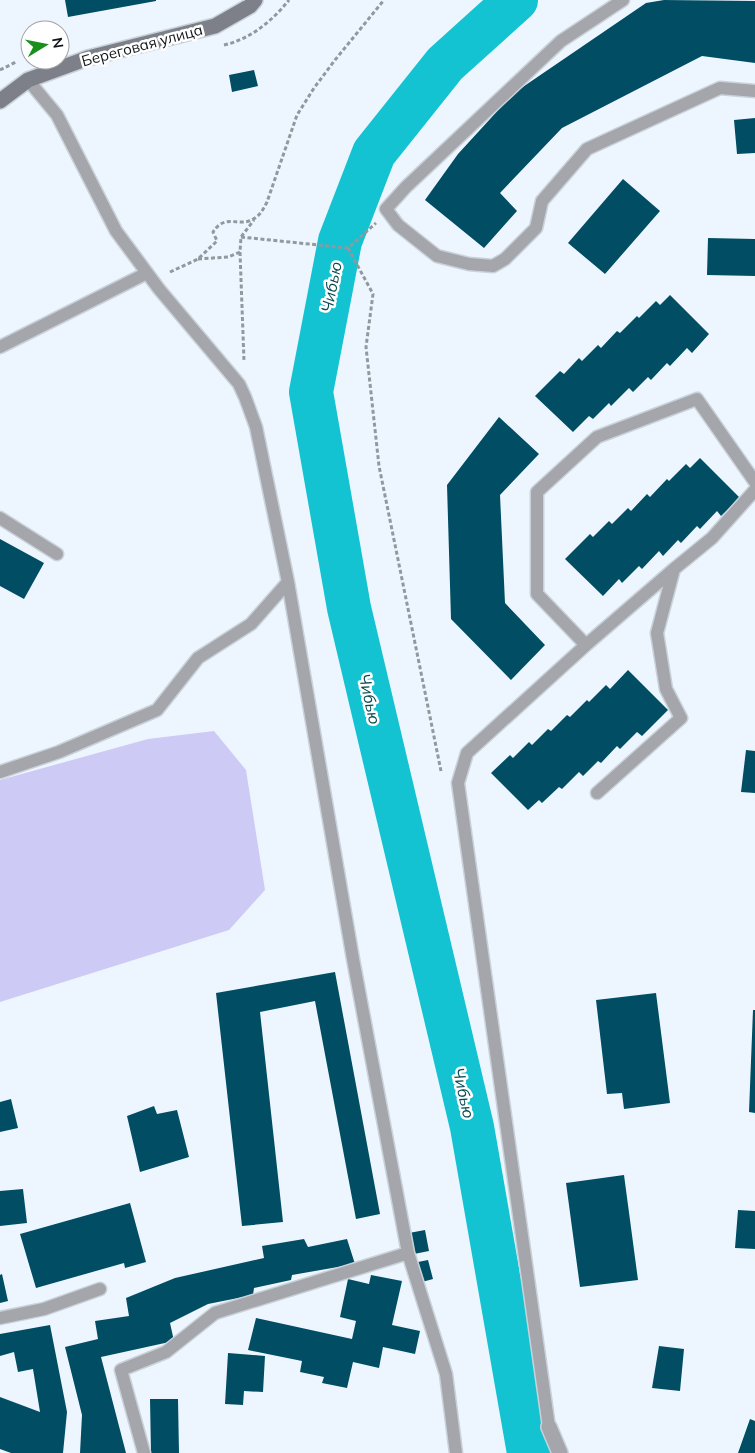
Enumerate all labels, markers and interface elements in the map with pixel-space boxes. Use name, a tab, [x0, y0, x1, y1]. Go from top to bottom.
north arrow	[20, 20, 70, 70]
street label: Береговая улица	[79, 20, 205, 70]
text: N	[48, 36, 68, 50]
water label: Чибью	[316, 260, 346, 314]
water label: Чибью	[354, 672, 386, 726]
water label: Чибью	[448, 1066, 480, 1120]

